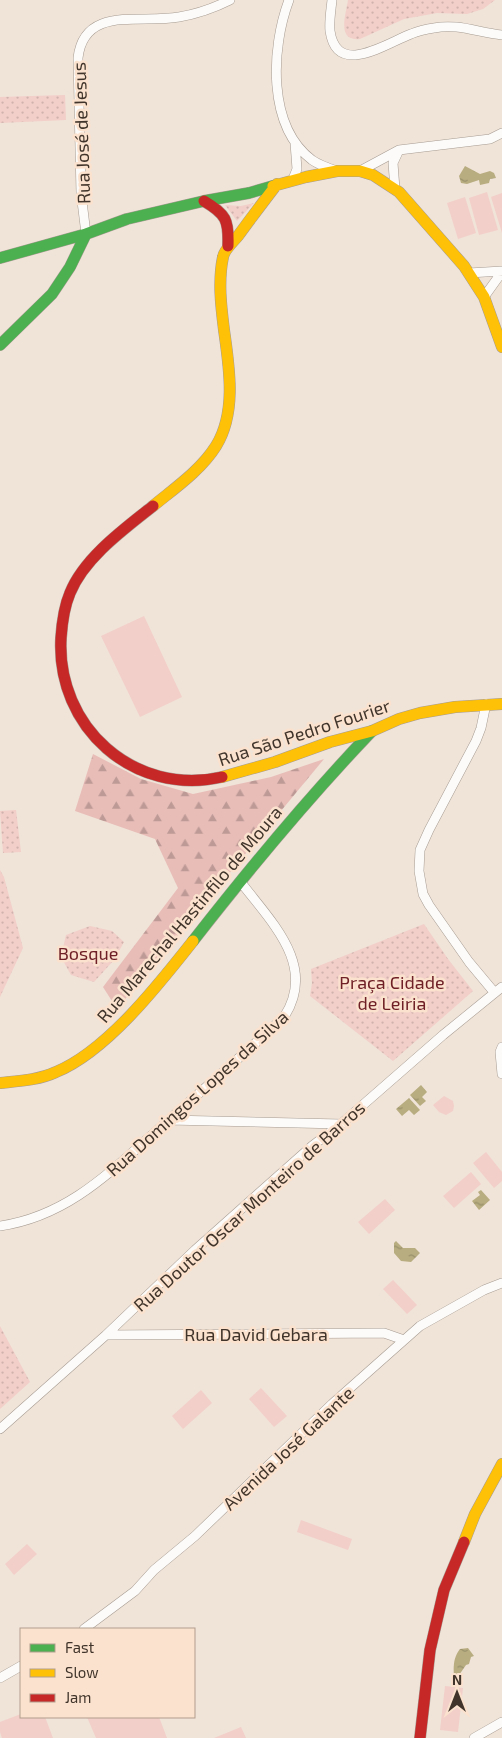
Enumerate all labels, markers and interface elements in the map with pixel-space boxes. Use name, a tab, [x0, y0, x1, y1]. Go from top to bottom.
street label: Rua José de Jesus	[68, 62, 94, 204]
street label: Rua São Pedro Fourier	[215, 694, 393, 770]
street label: Rua Marechal Hastinfilo de Moura	[92, 801, 286, 1027]
park label: Bosque	[58, 942, 118, 964]
park label: Praça Cidade de Leiria	[339, 971, 445, 1014]
street label: Rua Domingos Lopes da Silva	[101, 1005, 293, 1181]
street label: Rua Doutor Oscar Monteiro de Barros	[129, 1096, 369, 1316]
street label: Rua David Gebara	[184, 1323, 328, 1345]
street label: Avenida José Galante	[218, 1382, 358, 1514]
legend	[20, 1628, 195, 1718]
text: Fast	[65, 1638, 95, 1656]
text: Slow	[65, 1663, 99, 1681]
north arrow	[432, 1668, 482, 1718]
text: N	[452, 1671, 462, 1688]
text: Jam	[65, 1688, 91, 1706]

